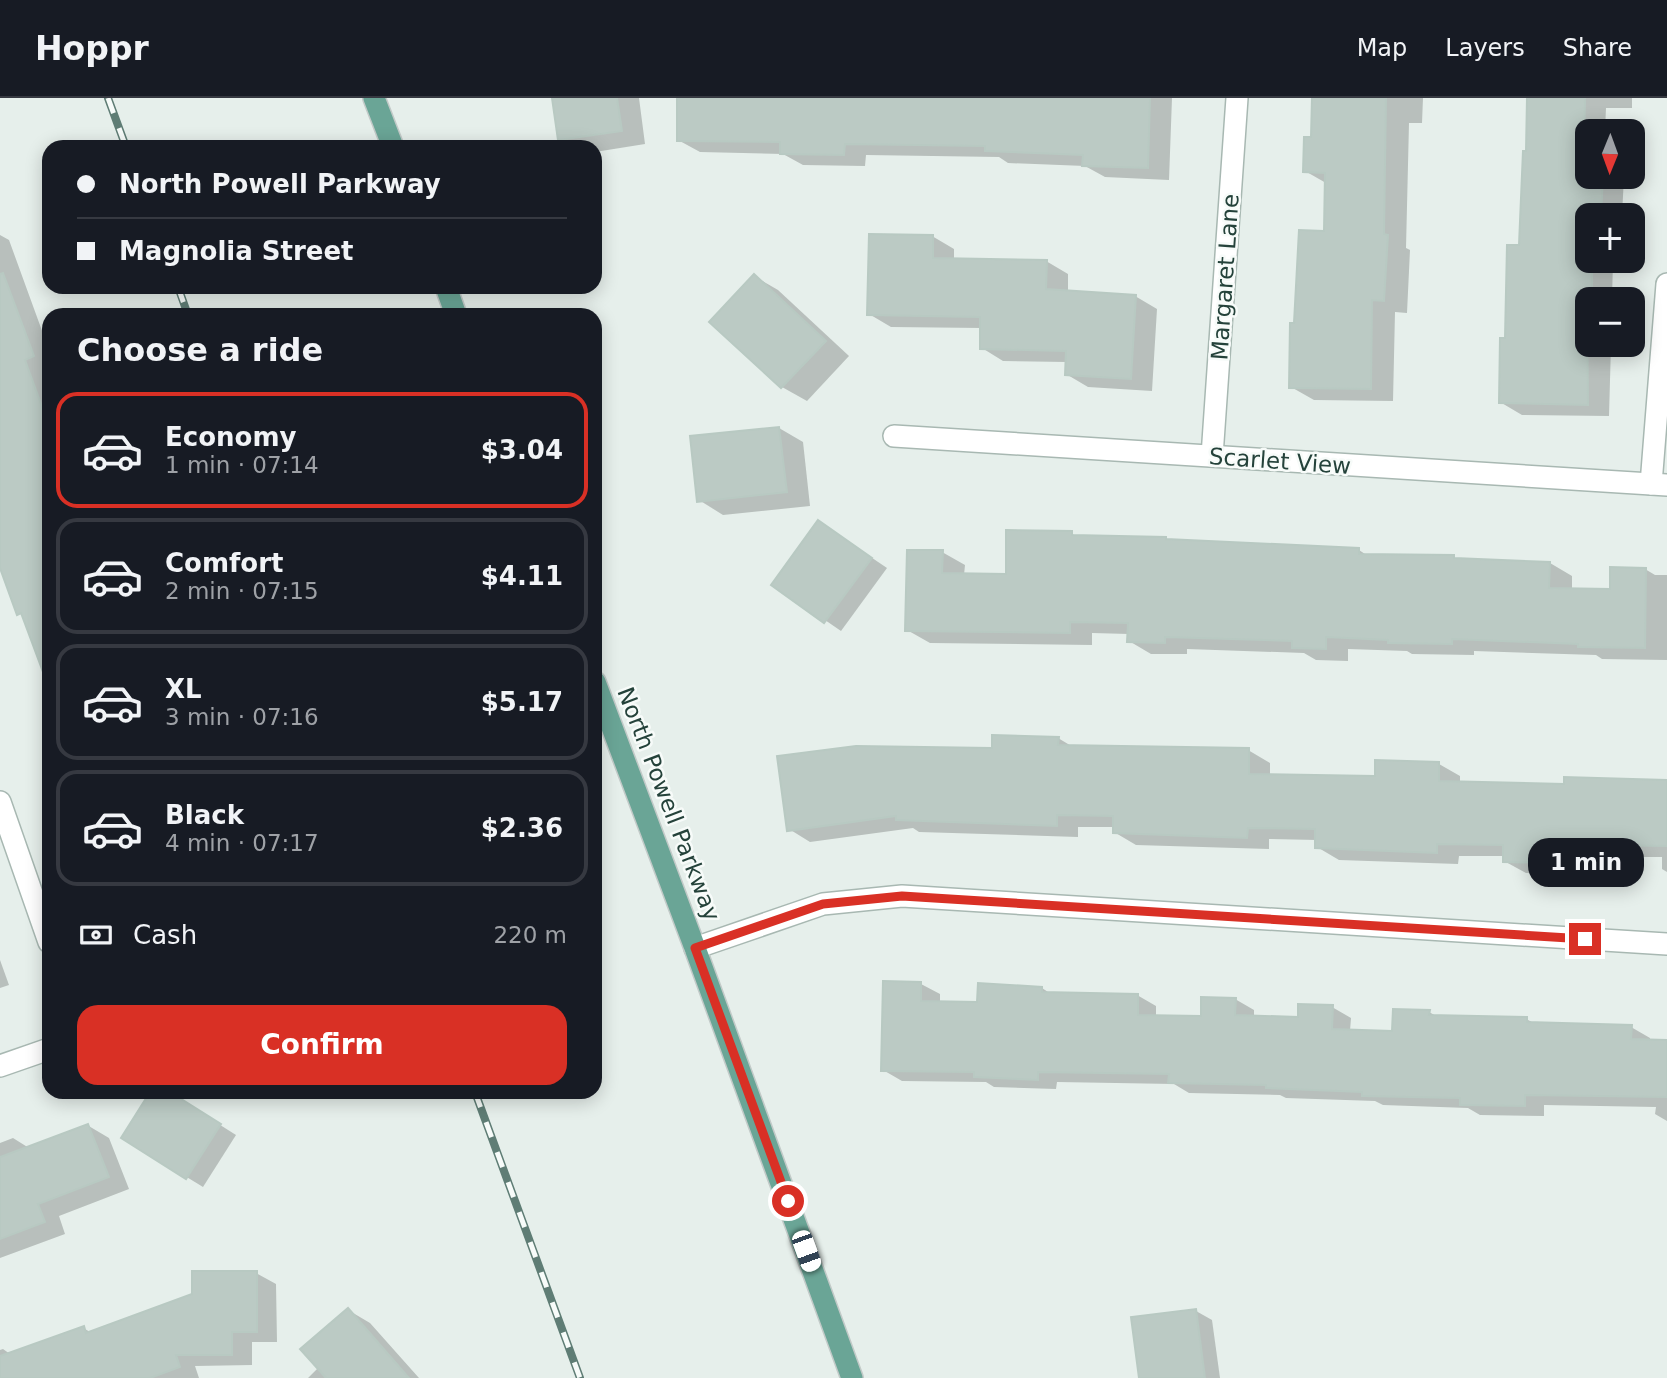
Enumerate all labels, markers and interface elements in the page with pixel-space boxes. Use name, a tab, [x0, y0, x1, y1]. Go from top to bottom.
text: Hoppr	[35, 29, 149, 68]
text: Map	[1357, 34, 1407, 62]
text: Layers	[1445, 34, 1525, 62]
text: Share	[1563, 34, 1632, 62]
north arrow	[1575, 119, 1645, 189]
map controls	[1575, 119, 1645, 357]
text: North Powell Parkway	[119, 169, 441, 199]
street label: Margaret Lane	[1206, 193, 1244, 361]
button: +	[1575, 203, 1645, 273]
text: Magnolia Street	[119, 236, 354, 266]
button: −	[1575, 287, 1645, 357]
text: Choose a ride	[77, 331, 323, 369]
icon: car	[81, 419, 144, 482]
text: Economy	[165, 422, 296, 452]
text: $3.04	[481, 435, 563, 465]
street label: Scarlet View	[1208, 443, 1352, 479]
text: 1 min · 07:14	[165, 452, 319, 478]
icon: car	[81, 545, 144, 608]
text: Comfort	[165, 548, 283, 578]
text: $4.11	[481, 561, 563, 591]
text: 2 min · 07:15	[165, 578, 319, 604]
icon: car	[81, 671, 144, 734]
text: XL	[165, 674, 202, 704]
street label: North Powell Parkway	[612, 684, 726, 924]
text: $5.17	[481, 687, 563, 717]
text: 3 min · 07:16	[165, 704, 319, 730]
icon: car	[81, 797, 144, 860]
text: Black	[165, 800, 244, 830]
text: $2.36	[481, 813, 563, 843]
text: 4 min · 07:17	[165, 830, 319, 856]
callout: 1 min	[1527, 838, 1643, 886]
text: 1 min	[1550, 849, 1622, 875]
icon: cash	[77, 916, 115, 954]
text: Cash	[133, 920, 197, 950]
text: 220 m	[493, 922, 567, 948]
route end	[1569, 923, 1601, 955]
button: Confirm	[77, 1005, 567, 1085]
route start	[772, 1185, 804, 1217]
car	[789, 1228, 824, 1274]

